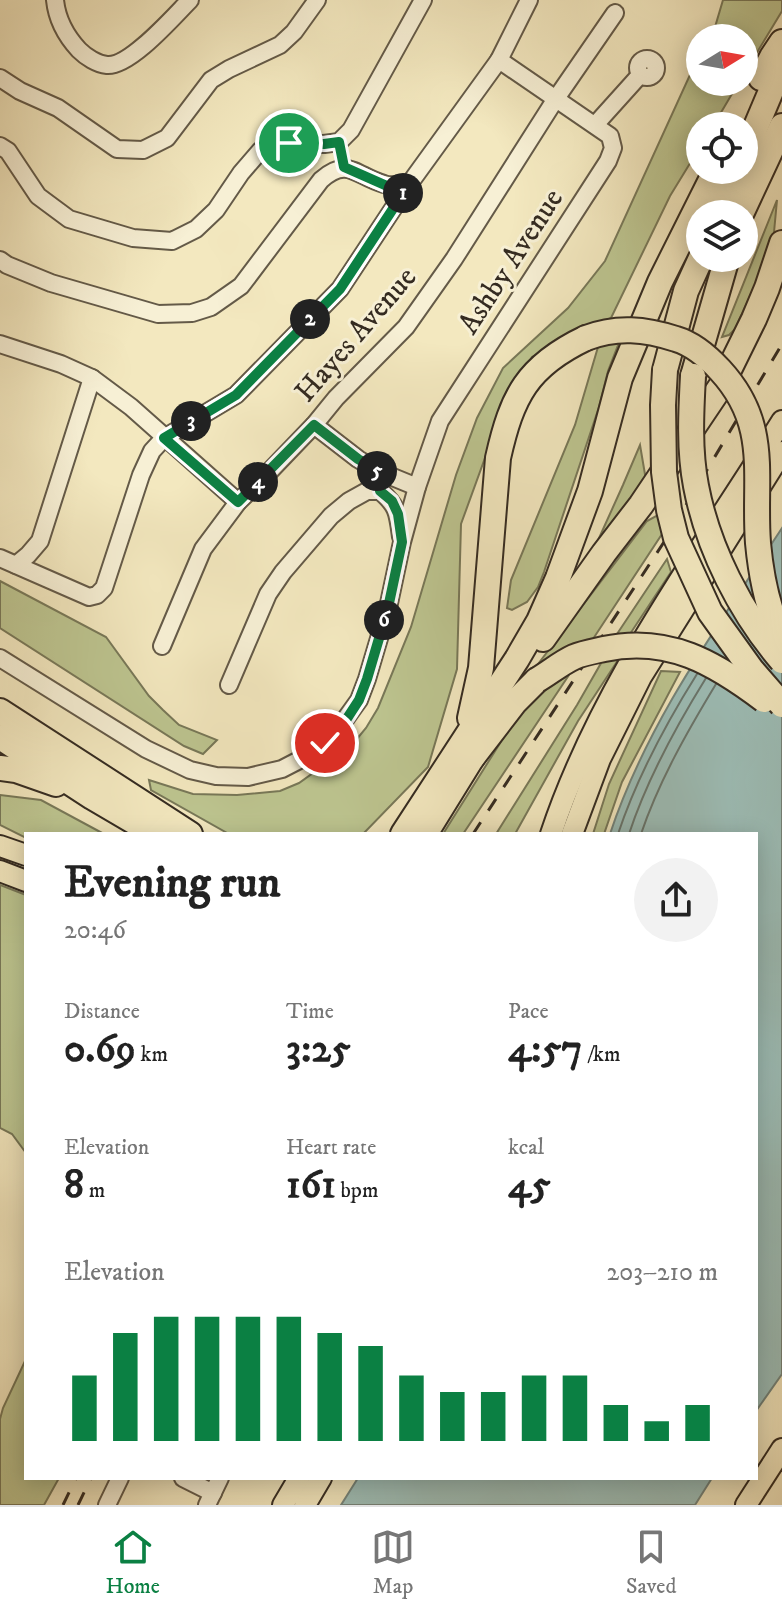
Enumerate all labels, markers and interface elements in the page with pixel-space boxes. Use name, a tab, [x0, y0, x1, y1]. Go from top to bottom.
north arrow	[686, 24, 758, 96]
map controls	[686, 24, 758, 272]
pin	[255, 109, 323, 177]
button: locate	[686, 112, 758, 184]
icon: arrive	[267, 121, 311, 165]
pin: 1	[383, 173, 423, 213]
text: 1	[399, 179, 407, 206]
street label: Ashby Avenue	[451, 182, 572, 342]
button: layers	[686, 200, 758, 272]
street label: Hayes Avenue	[287, 260, 425, 410]
pin: 2	[290, 299, 330, 339]
text: 2	[305, 305, 315, 332]
pin: 3	[171, 401, 211, 441]
text: 3	[187, 407, 195, 434]
pin: 5	[357, 451, 397, 491]
text: 5	[372, 457, 382, 484]
pin: 4	[238, 462, 278, 502]
text: 4	[252, 468, 264, 495]
pin: 6	[364, 600, 404, 640]
text: 6	[378, 606, 390, 633]
pin	[291, 709, 359, 777]
icon: check	[303, 721, 347, 765]
text: Evening run	[64, 856, 281, 911]
button: share	[634, 858, 718, 942]
text: 20:46	[64, 914, 126, 947]
text: Distance	[64, 998, 140, 1025]
text: Time	[286, 998, 334, 1025]
text: Pace	[508, 998, 549, 1025]
text: 0.69	[64, 1025, 136, 1075]
text: 3:25	[286, 1025, 351, 1075]
text: 4:57	[508, 1025, 582, 1075]
text: km	[136, 1041, 168, 1068]
text: /km	[582, 1041, 621, 1068]
text: Elevation	[64, 1134, 149, 1161]
text: Heart rate	[286, 1134, 376, 1161]
text: kcal	[508, 1134, 544, 1161]
text: 8	[64, 1161, 84, 1211]
text: 161	[286, 1161, 336, 1211]
text: 45	[508, 1161, 551, 1211]
text: m	[84, 1177, 105, 1204]
text: bpm	[336, 1177, 378, 1204]
text: Elevation	[64, 1256, 165, 1289]
text: 203–210 m	[607, 1256, 718, 1289]
tab: Home	[106, 1525, 160, 1600]
tab: Map	[371, 1525, 415, 1600]
tab: Saved	[626, 1525, 676, 1600]

